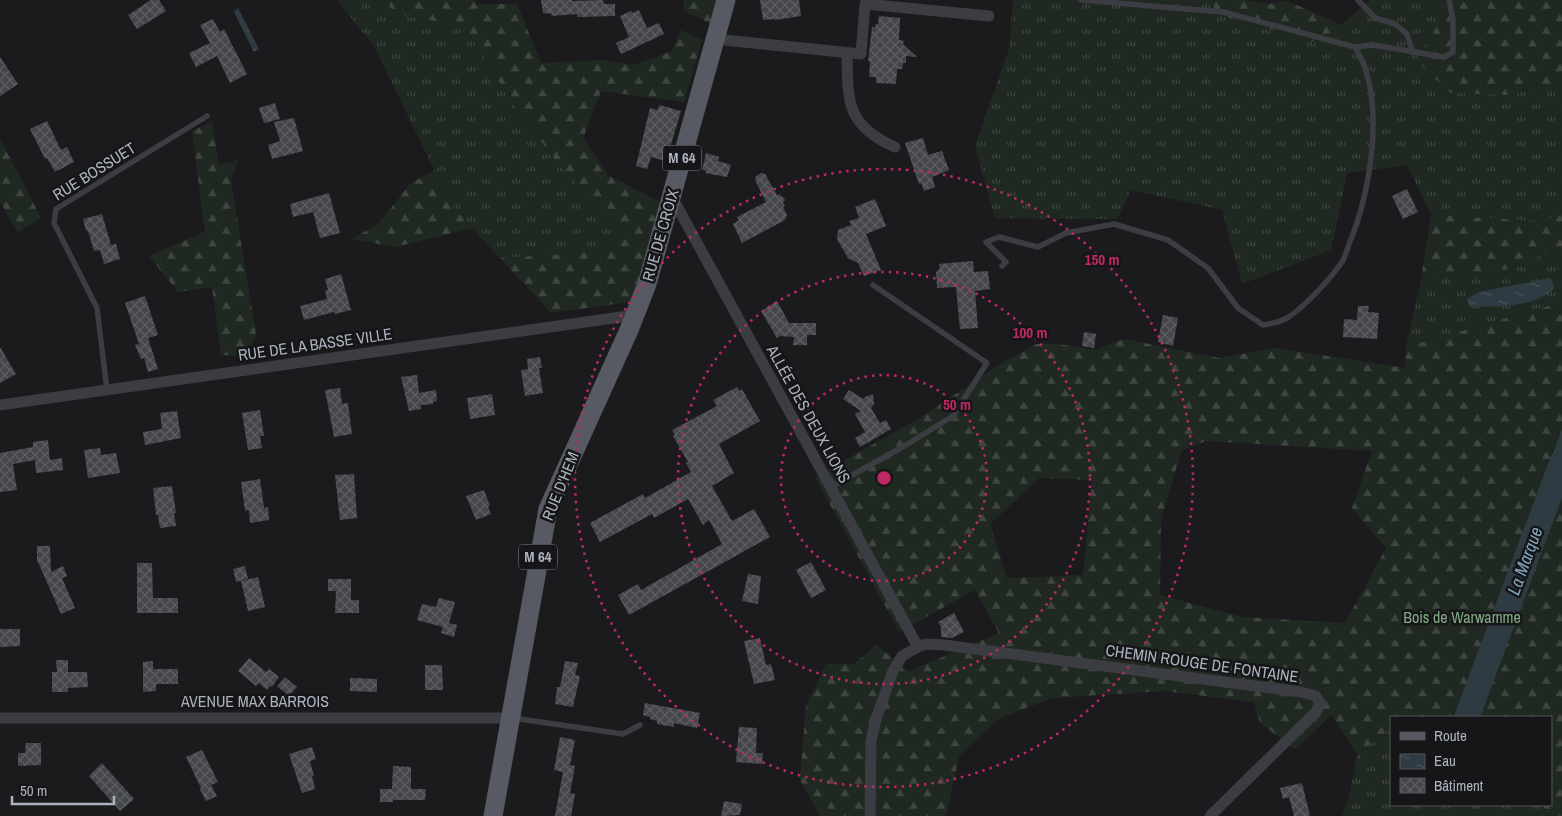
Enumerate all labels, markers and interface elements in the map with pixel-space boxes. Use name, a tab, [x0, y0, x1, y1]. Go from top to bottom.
street label: RUE BOSSUET	[48, 137, 140, 205]
road number: M 64	[663, 146, 701, 170]
street label: RUE DE CROIX	[636, 186, 684, 284]
text: 150 m	[1085, 249, 1119, 270]
street label: RUE DE LA BASSE VILLE	[237, 322, 393, 366]
text: 100 m	[1013, 322, 1047, 343]
street label: ALLÉE DES DEUX LIONS	[761, 340, 856, 487]
text: 50 m	[943, 394, 971, 415]
street label: RUE D'HEM	[536, 448, 584, 524]
centre of rings	[875, 469, 893, 487]
water label: La Marque	[1501, 523, 1548, 598]
road number: M 64	[519, 544, 557, 570]
park label: Bois de Warwamme	[1403, 606, 1521, 628]
street label: CHEMIN ROUGE DE FONTAINE	[1104, 639, 1300, 687]
street label: AVENUE MAX BARROIS	[180, 690, 329, 712]
legend	[1390, 716, 1552, 806]
text: Route	[1434, 725, 1467, 746]
text: Eau	[1434, 750, 1456, 771]
scale bar	[12, 774, 115, 806]
text: Bâtiment	[1434, 775, 1484, 796]
text: 50 m	[20, 780, 47, 801]

